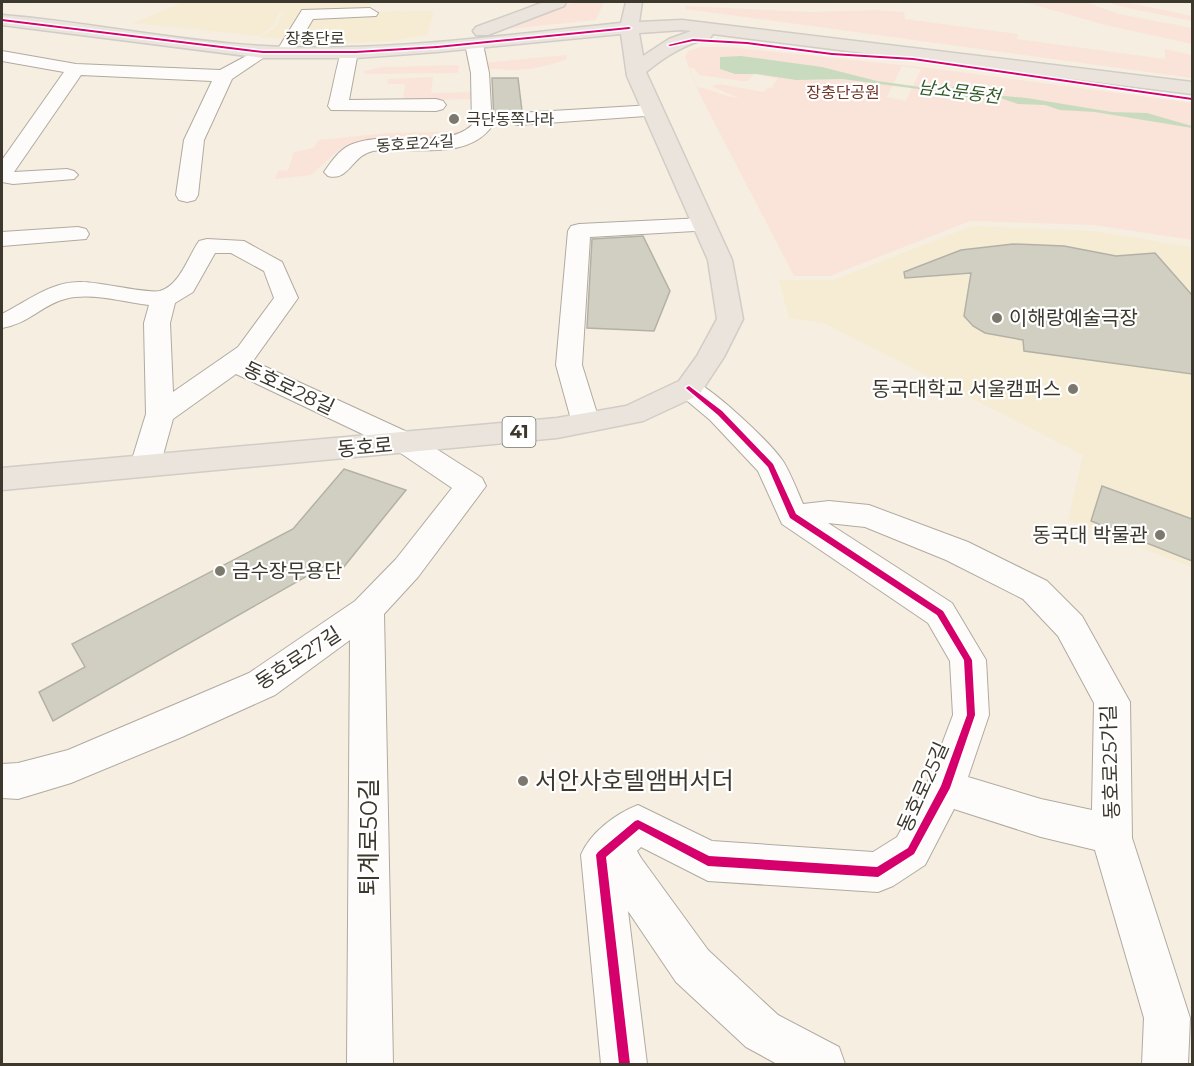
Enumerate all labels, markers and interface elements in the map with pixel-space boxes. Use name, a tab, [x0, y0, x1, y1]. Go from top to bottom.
street label: 장충단로	[286, 29, 345, 48]
water label: 남소문동천	[917, 76, 1004, 108]
park label: 장충단공원	[806, 83, 880, 102]
place label: 극단동쪽나라	[466, 110, 555, 129]
marker: 극단동쪽나라	[447, 112, 461, 126]
street label: 동호로24길	[375, 131, 455, 156]
place label: 이해랑예술극장	[1009, 306, 1138, 330]
marker: 이해랑예술극장	[990, 311, 1004, 325]
street label: 동호로28길	[240, 356, 338, 420]
place label: 동국대학교 서울캠퍼스	[872, 377, 1061, 401]
marker: 동국대학교 서울캠퍼스	[1066, 382, 1080, 396]
road number: 41	[502, 417, 536, 447]
street label: 동호로	[336, 433, 394, 461]
place label: 동국대 박물관	[1032, 523, 1148, 547]
marker: 동국대 박물관	[1153, 528, 1167, 542]
place label: 금수장무용단	[232, 559, 342, 583]
marker: 금수장무용단	[213, 564, 227, 578]
street label: 동호로27길	[251, 622, 345, 694]
street label: 동호로25가길	[1096, 704, 1124, 820]
street label: 동호로25길	[892, 738, 954, 836]
place label: 서안사호텔앰버서더	[535, 766, 734, 795]
marker: 서안사호텔앰버서더	[516, 774, 530, 788]
street label: 퇴계로50길	[354, 778, 383, 896]

